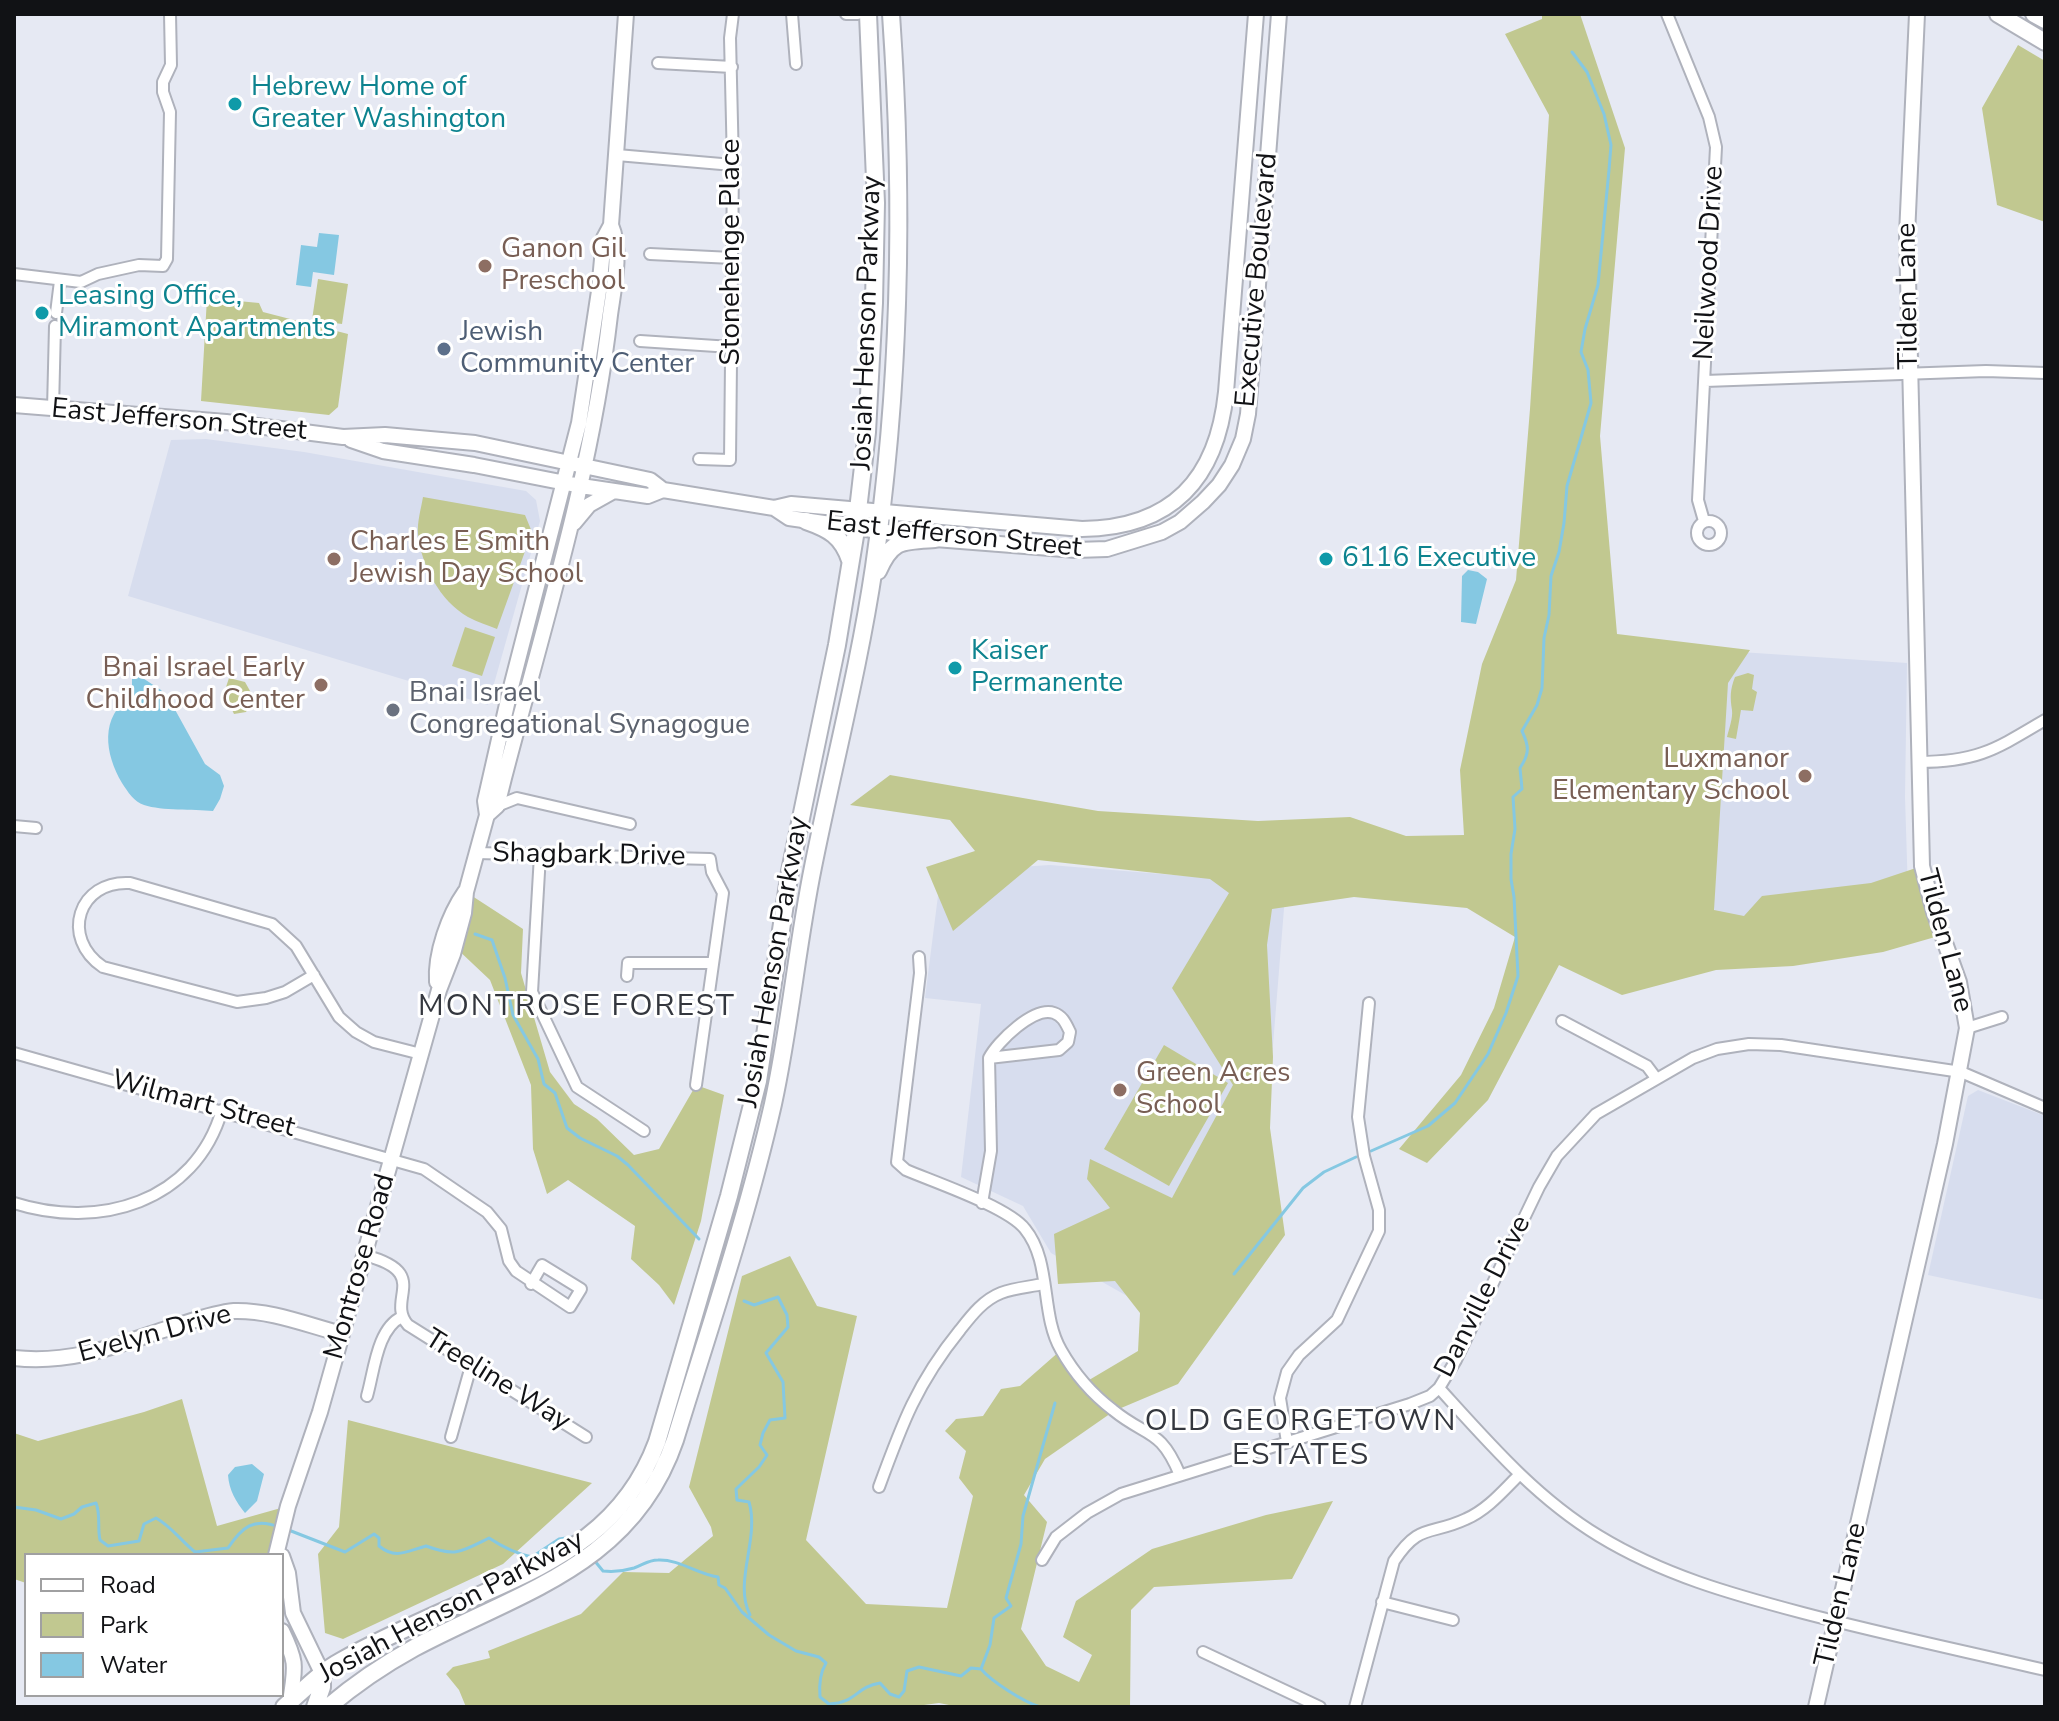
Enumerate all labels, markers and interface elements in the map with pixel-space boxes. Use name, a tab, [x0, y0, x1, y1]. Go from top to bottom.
place label: Hebrew Home of Greater Washington	[251, 71, 506, 137]
marker: Hebrew Home of Greater Washington	[226, 95, 244, 113]
street label: Stonehenge Place	[715, 139, 749, 365]
street label: Executive Boulevard	[1230, 151, 1286, 409]
street label: Neilwood Drive	[1688, 165, 1732, 361]
street label: Josiah Henson Parkway	[846, 175, 890, 471]
street label: Tilden Lane	[1891, 222, 1927, 370]
place label: Ganon Gil Preschool	[501, 233, 626, 299]
marker: Ganon Gil Preschool	[476, 257, 494, 275]
place label: Leasing Office, Miramont Apartments	[58, 280, 336, 346]
marker: Leasing Office, Miramont Apartments	[33, 304, 51, 322]
place label: Jewish Community Center	[460, 316, 694, 382]
marker: Jewish Community Center	[435, 340, 453, 358]
street label: East Jefferson Street	[50, 393, 308, 449]
street label: East Jefferson Street	[825, 506, 1083, 566]
place label: Charles E Smith Jewish Day School	[350, 526, 583, 592]
place label: 6116 Executive	[1342, 542, 1536, 576]
marker: Charles E Smith Jewish Day School	[325, 550, 343, 568]
marker: 6116 Executive	[1317, 550, 1335, 568]
place label: Kaiser Permanente	[971, 635, 1123, 701]
place label: Bnai Israel Early Childhood Center	[85, 652, 305, 718]
marker: Kaiser Permanente	[946, 659, 964, 677]
marker: Bnai Israel Early Childhood Center	[312, 676, 330, 694]
place label: Bnai Israel Congregational Synagogue	[409, 677, 750, 743]
marker: Bnai Israel Congregational Synagogue	[384, 701, 402, 719]
place label: Luxmanor Elementary School	[1552, 743, 1789, 809]
marker: Luxmanor Elementary School	[1796, 767, 1814, 785]
street label: Josiah Henson Parkway	[733, 814, 817, 1110]
street label: Shagbark Drive	[492, 838, 686, 874]
street label: Tilden Lane	[1909, 866, 1979, 1016]
district label: MONTROSE FOREST	[418, 990, 736, 1026]
place label: Green Acres School	[1136, 1057, 1291, 1123]
street label: Wilmart Street	[108, 1064, 298, 1146]
marker: Green Acres School	[1111, 1081, 1129, 1099]
street label: Montrose Road	[318, 1170, 404, 1364]
street label: Danville Drive	[1429, 1210, 1539, 1384]
street label: Evelyn Drive	[75, 1298, 235, 1372]
street label: Treeline Way	[418, 1323, 576, 1439]
district label: OLD GEORGETOWN ESTATES	[1145, 1405, 1457, 1476]
street label: Tilden Lane	[1809, 1520, 1875, 1670]
street label: Josiah Henson Parkway	[314, 1524, 590, 1692]
legend	[24, 1553, 284, 1697]
text: Road	[100, 1569, 156, 1601]
text: Park	[100, 1609, 148, 1641]
text: Water	[100, 1649, 167, 1681]

